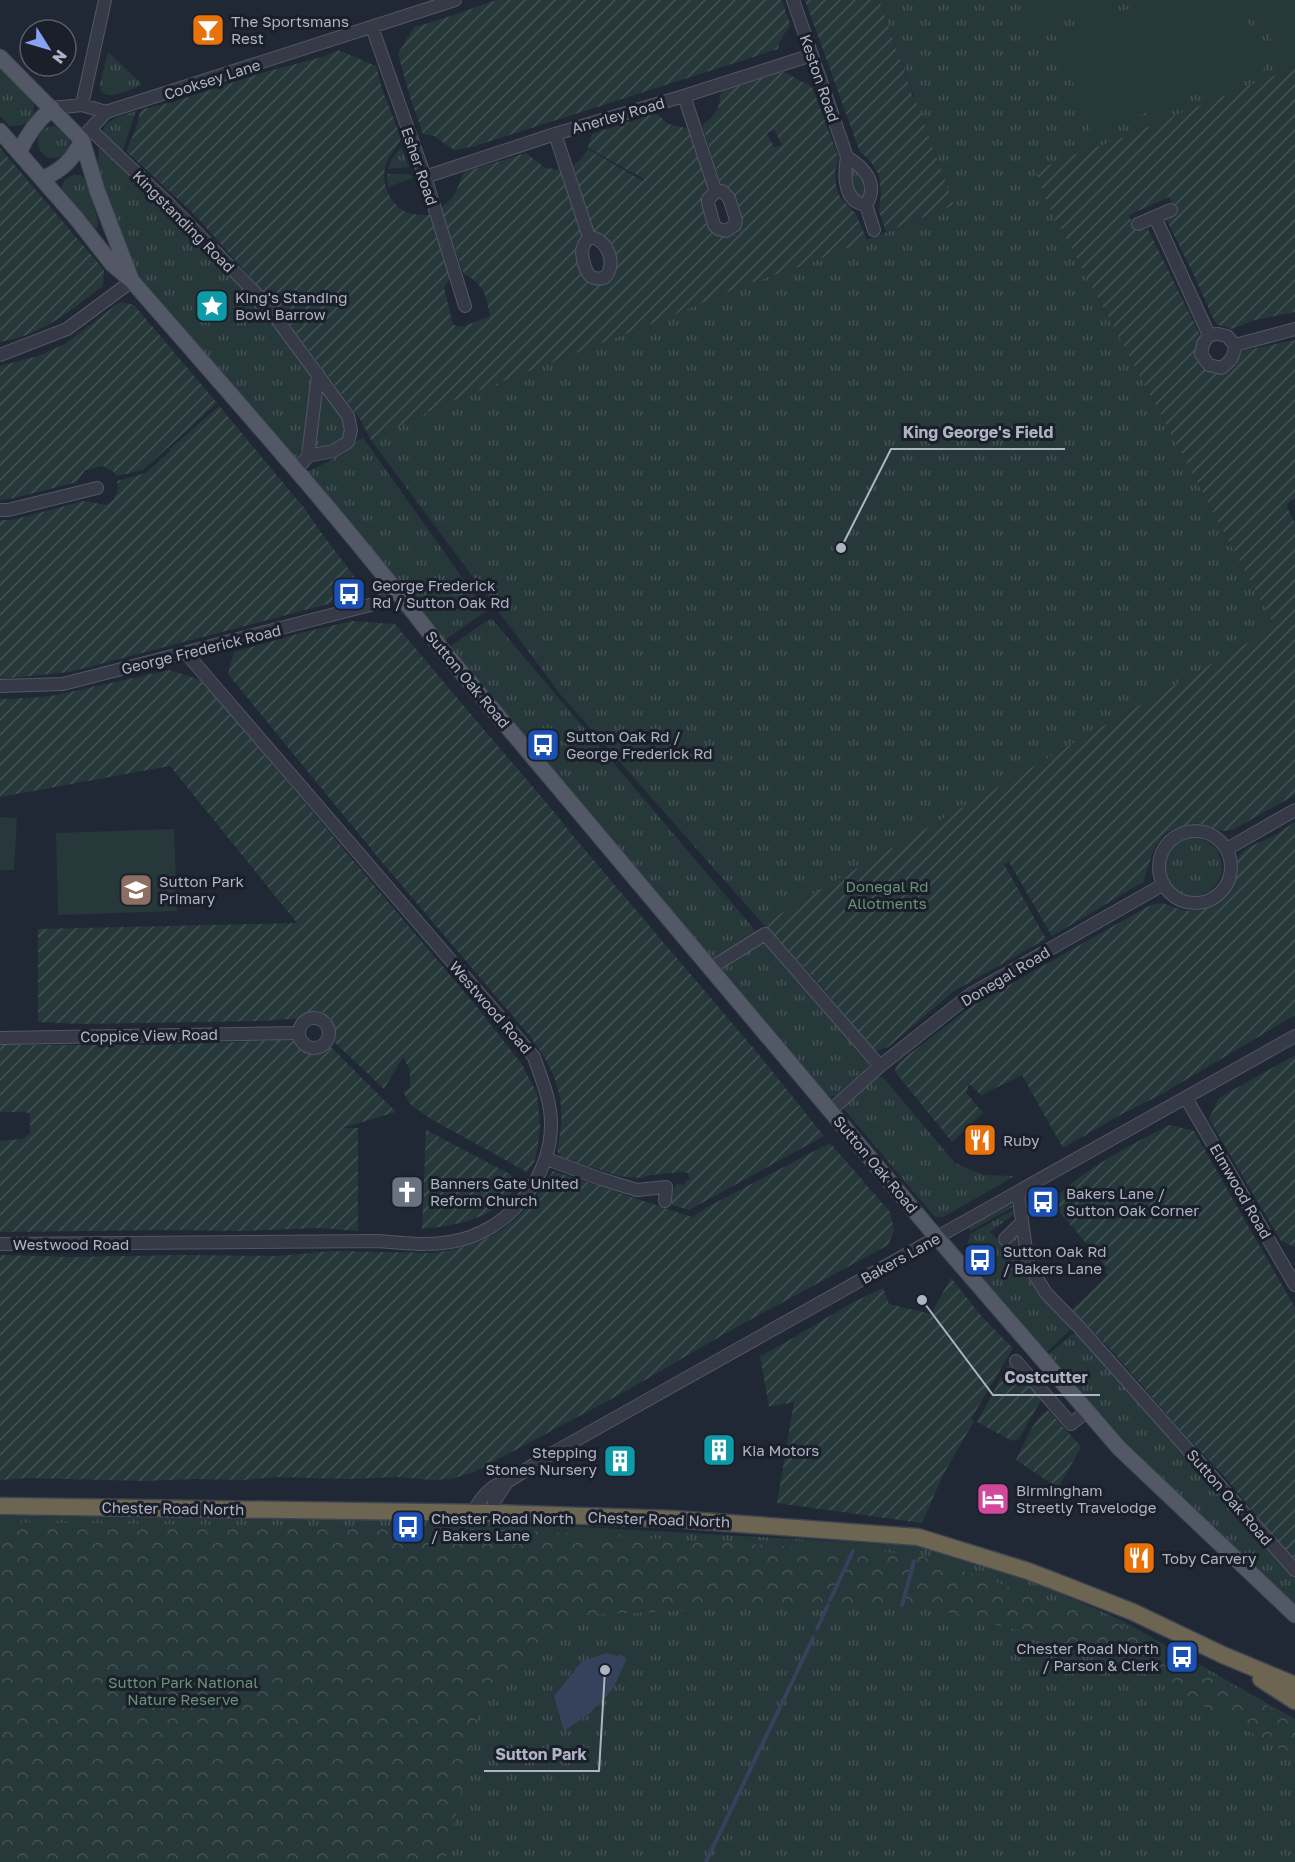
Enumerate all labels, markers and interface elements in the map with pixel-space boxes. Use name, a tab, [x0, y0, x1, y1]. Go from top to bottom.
bar icon: The Sportsmans Rest	[190, 12, 226, 48]
place label: The Sportsmans Rest	[231, 12, 349, 47]
north arrow	[18, 18, 78, 78]
street label: Keston Road	[797, 32, 843, 124]
text: N	[48, 46, 72, 68]
street label: Cooksey Lane	[162, 55, 263, 103]
street label: Anerley Road	[569, 93, 667, 137]
street label: Esher Road	[398, 125, 442, 207]
street label: Kingstanding Road	[129, 166, 239, 276]
place icon: King's Standing Bowl Barrow	[194, 288, 230, 324]
place label: King's Standing Bowl Barrow	[235, 288, 348, 323]
callout: King George's Field	[891, 415, 1065, 449]
text: King George's Field	[903, 422, 1054, 442]
bus stop icon: George Frederick Rd / Sutton Oak Rd	[331, 576, 367, 612]
place label: George Frederick Rd / Sutton Oak Rd	[372, 576, 510, 611]
street label: George Frederick Road	[119, 620, 283, 678]
street label: Sutton Oak Road	[422, 627, 514, 731]
bus stop icon: Sutton Oak Rd / George Frederick Rd	[525, 727, 561, 763]
place label: Sutton Oak Rd / George Frederick Rd	[566, 727, 712, 762]
school or university icon: Sutton Park Primary	[118, 872, 154, 908]
place label: Sutton Park Primary	[159, 872, 245, 907]
park label: Donegal Rd Allotments	[846, 877, 928, 912]
street label: Donegal Road	[957, 942, 1053, 1010]
street label: Westwood Road	[446, 957, 536, 1057]
street label: Coppice View Road	[80, 1025, 218, 1045]
street label: Sutton Oak Road	[830, 1112, 922, 1216]
restaurant icon: Ruby	[962, 1122, 998, 1158]
place label: Ruby	[1003, 1131, 1040, 1149]
street label: Elmwood Road	[1207, 1140, 1275, 1242]
church icon: Banners Gate United Reform Church	[389, 1174, 425, 1210]
place label: Banners Gate United Reform Church	[430, 1174, 579, 1209]
bus stop icon: Bakers Lane / Sutton Oak Corner	[1025, 1184, 1061, 1220]
place label: Bakers Lane / Sutton Oak Corner	[1066, 1184, 1199, 1219]
street label: Bakers Lane	[857, 1229, 943, 1287]
street label: Westwood Road	[13, 1235, 129, 1253]
bus stop icon: Sutton Oak Rd / Bakers Lane	[962, 1242, 998, 1278]
place label: Sutton Oak Rd / Bakers Lane	[1003, 1242, 1107, 1277]
callout: Costcutter	[993, 1361, 1100, 1395]
text: Costcutter	[1004, 1367, 1088, 1387]
building icon: Kia Motors	[701, 1432, 737, 1468]
place label: Kia Motors	[742, 1441, 819, 1459]
place label: Stepping Stones Nursery	[485, 1443, 598, 1478]
building icon: Stepping Stones Nursery	[602, 1443, 638, 1479]
street label: Sutton Oak Road	[1183, 1445, 1277, 1549]
hotel icon: Birmingham Streetly Travelodge	[975, 1481, 1011, 1517]
place label: Birmingham Streetly Travelodge	[1016, 1481, 1157, 1516]
street label: Chester Road North	[102, 1498, 244, 1518]
street label: Chester Road North	[587, 1508, 731, 1530]
bus stop icon: Chester Road North / Bakers Lane	[390, 1509, 426, 1545]
place label: Chester Road North / Bakers Lane	[431, 1509, 574, 1544]
restaurant icon: Toby Carvery	[1121, 1540, 1157, 1576]
place label: Toby Carvery	[1162, 1549, 1257, 1567]
place label: Chester Road North / Parson & Clerk	[1016, 1639, 1160, 1674]
bus stop icon: Chester Road North / Parson & Clerk	[1164, 1639, 1200, 1675]
park label: Sutton Park National Nature Reserve	[108, 1673, 258, 1708]
callout: Sutton Park	[484, 1737, 599, 1771]
text: Sutton Park	[495, 1744, 587, 1764]

